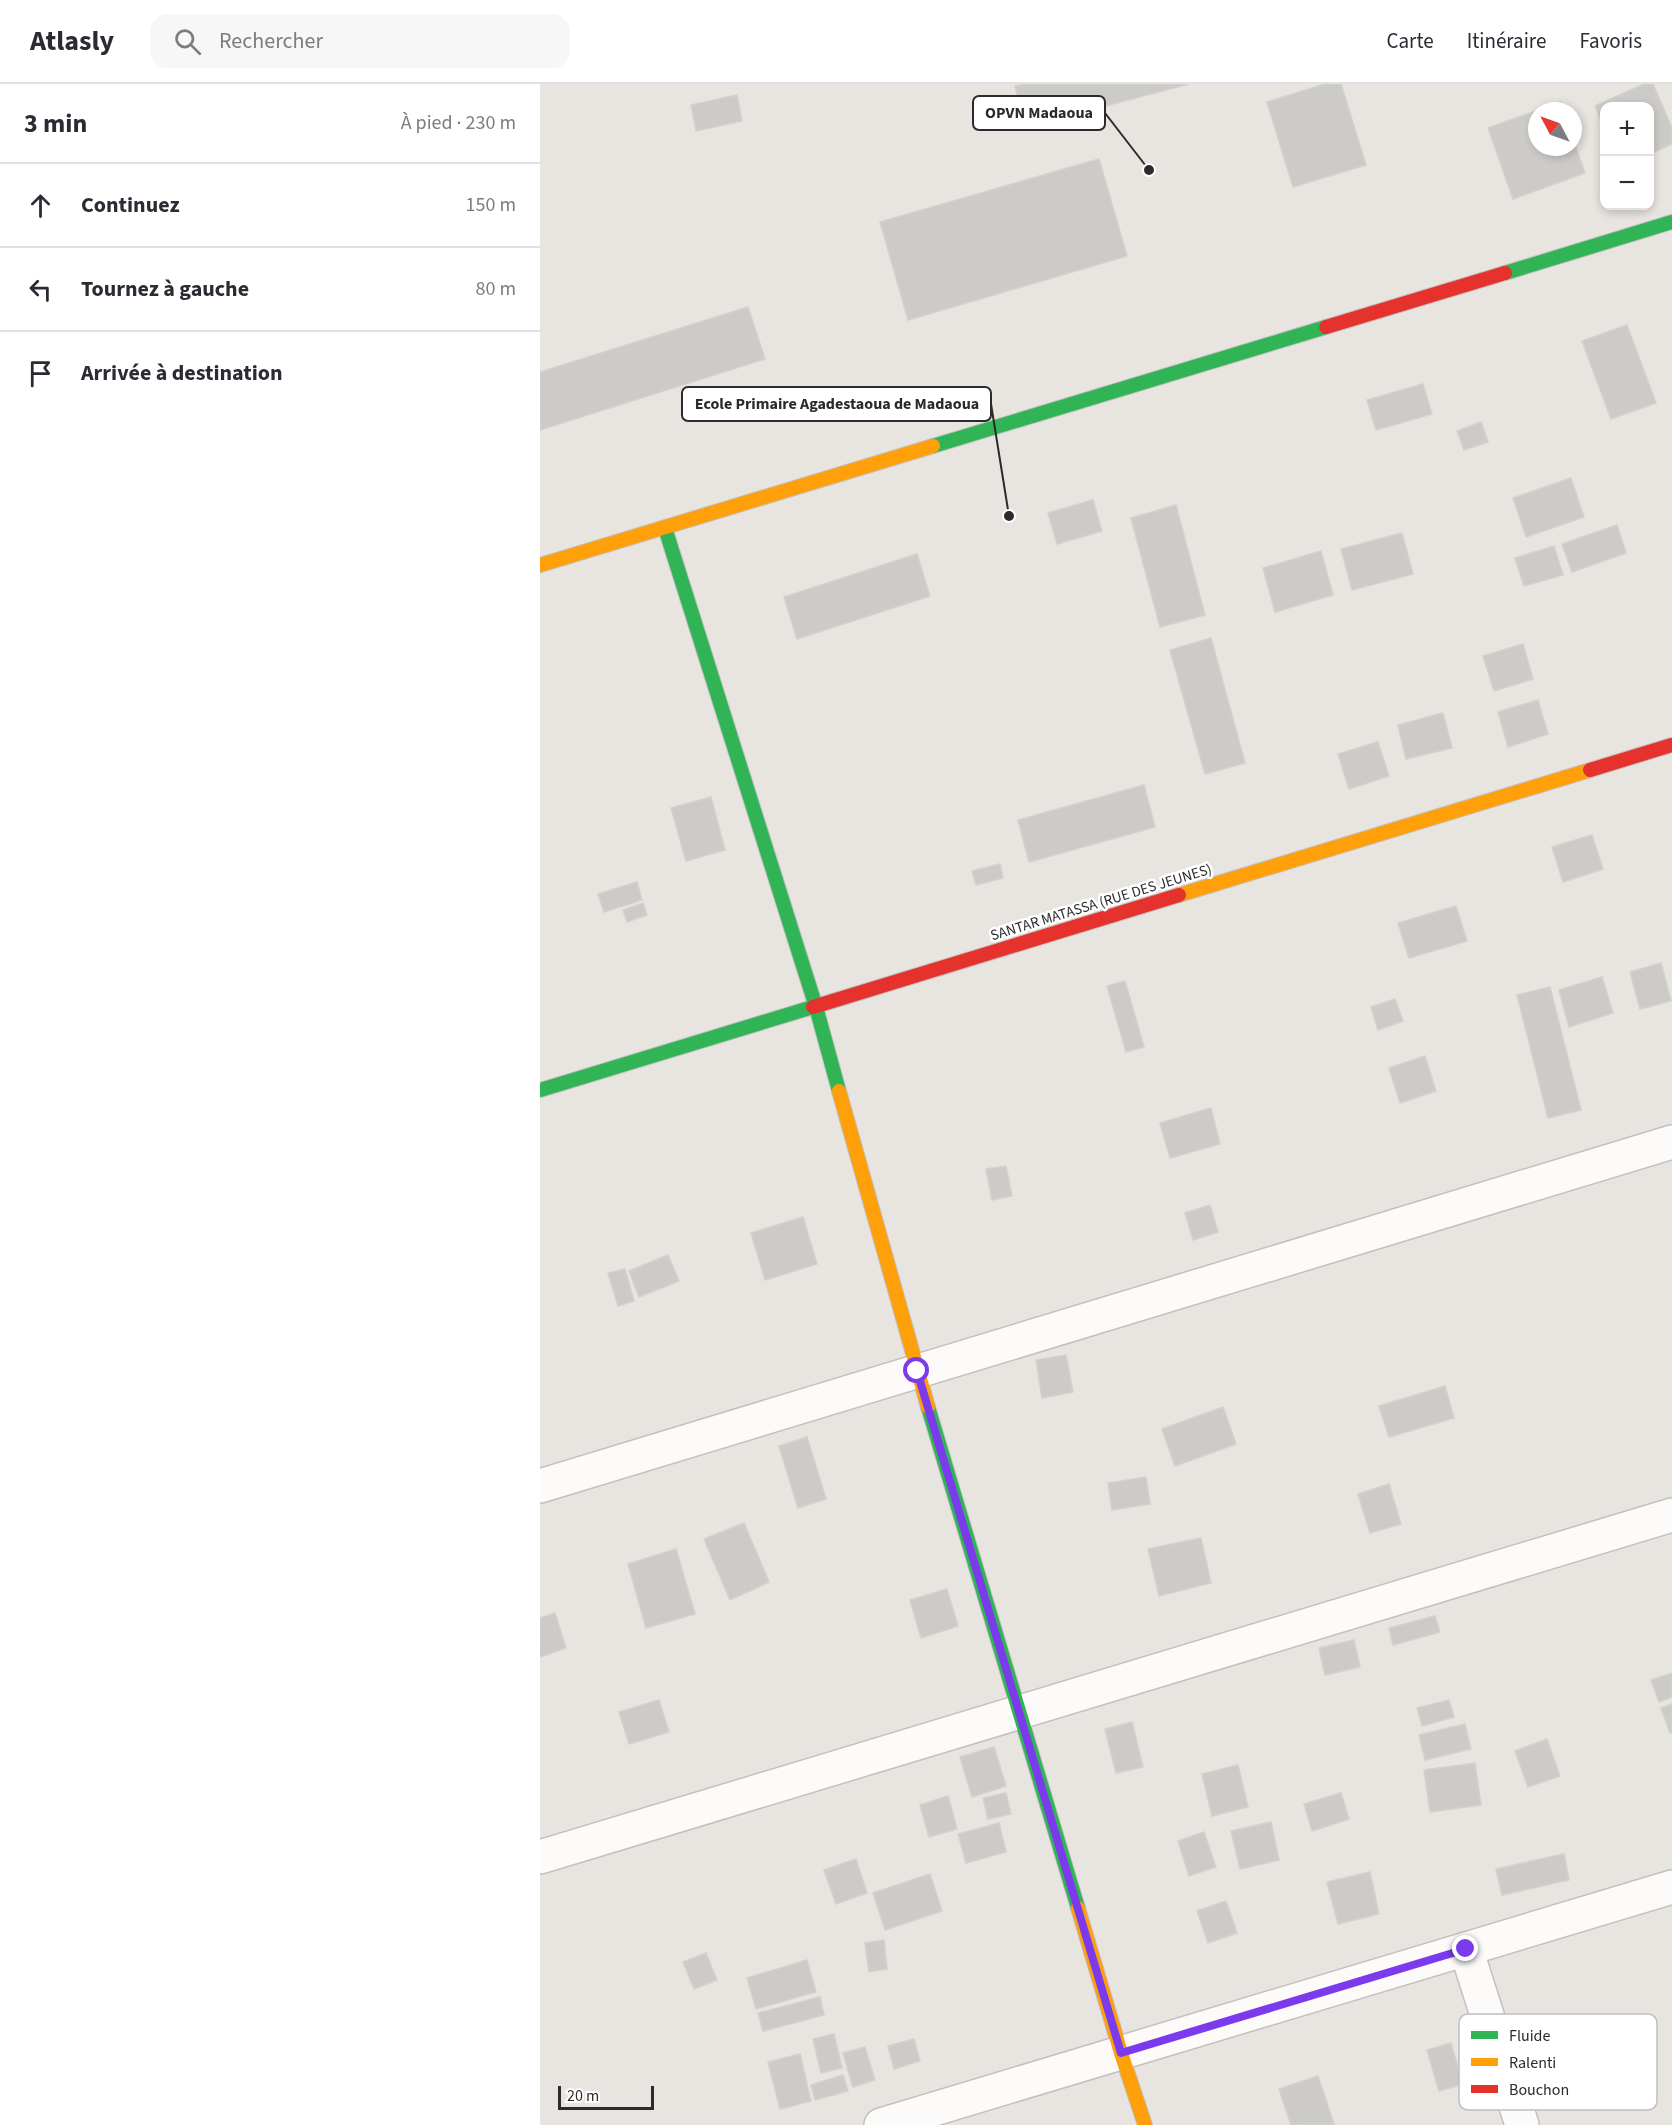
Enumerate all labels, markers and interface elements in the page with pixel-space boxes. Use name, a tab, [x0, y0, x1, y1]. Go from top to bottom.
search box	[150, 14, 570, 68]
text: Atlasly	[30, 21, 114, 61]
icon: search	[171, 25, 204, 58]
text: Rechercher	[219, 25, 323, 57]
text: Carte	[1387, 26, 1434, 56]
text: Itinéraire	[1467, 26, 1546, 56]
text: Favoris	[1579, 26, 1642, 56]
callout: OPVN Madaoua	[973, 96, 1105, 130]
text: OPVN Madaoua	[985, 102, 1093, 124]
north arrow	[1528, 102, 1582, 156]
map controls	[1600, 102, 1654, 210]
button: +	[1600, 102, 1654, 156]
text: 3 min	[24, 105, 87, 142]
text: À pied · 230 m	[401, 109, 516, 137]
button: −	[1600, 156, 1654, 210]
icon: ahead	[24, 189, 57, 222]
text: Continuez	[81, 189, 180, 221]
text: 150 m	[466, 191, 516, 219]
icon: left	[24, 273, 57, 306]
text: Tournez à gauche	[81, 273, 249, 305]
text: 80 m	[476, 275, 516, 303]
icon: arrive	[24, 357, 57, 390]
text: Arrivée à destination	[81, 357, 283, 389]
callout: Ecole Primaire Agadestaoua de Madaoua	[682, 387, 991, 421]
text: Ecole Primaire Agadestaoua de Madaoua	[695, 393, 979, 415]
street label: SANTAR MATASSA (RUE DES JEUNES)	[988, 859, 1214, 946]
route start	[903, 1357, 929, 1383]
route end	[1452, 1935, 1478, 1961]
legend	[1459, 2014, 1657, 2110]
text: Fluide	[1509, 2025, 1551, 2047]
text: Ralenti	[1509, 2052, 1556, 2074]
text: Bouchon	[1509, 2079, 1569, 2101]
scale bar	[558, 2083, 654, 2110]
text: 20 m	[567, 2085, 599, 2107]

